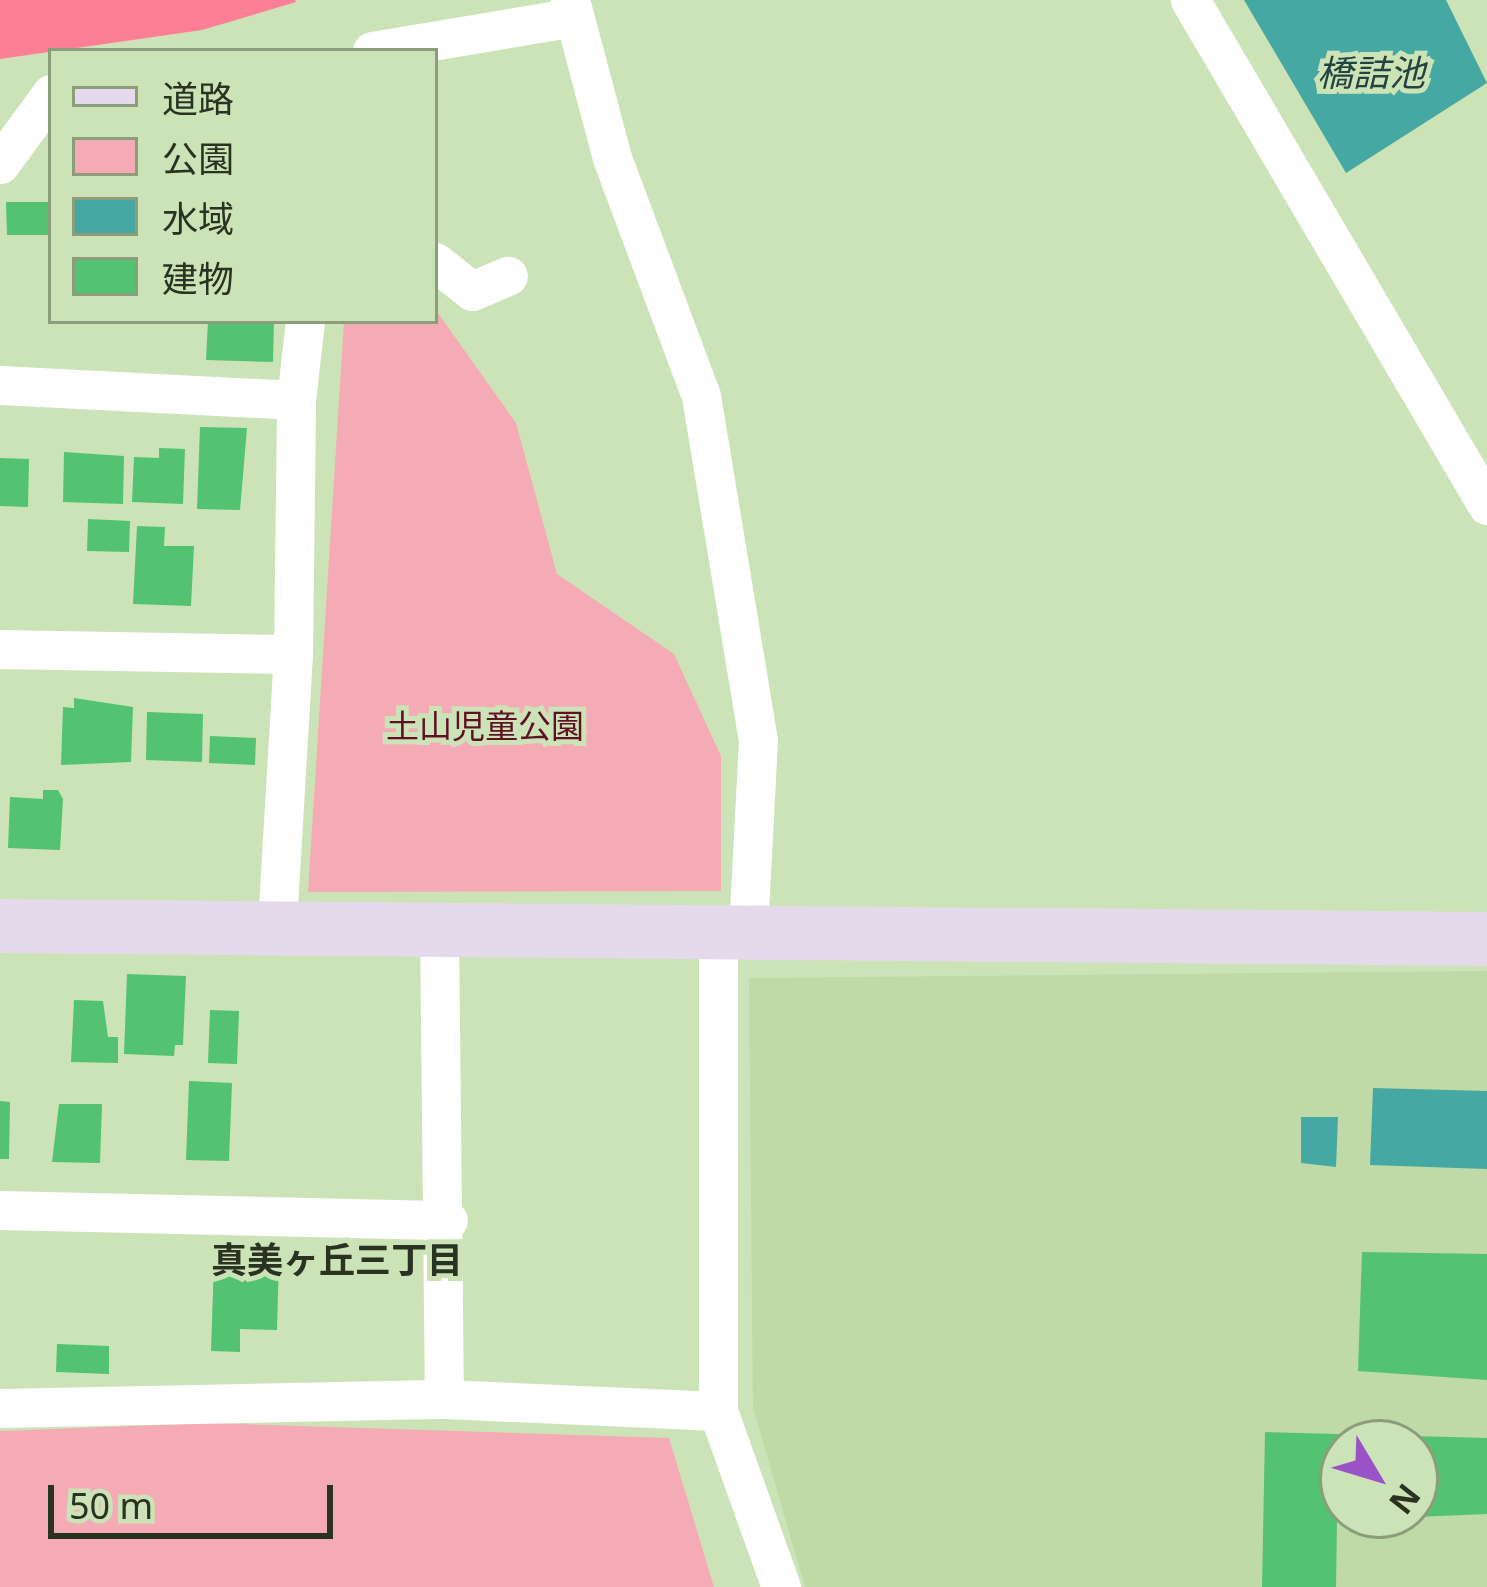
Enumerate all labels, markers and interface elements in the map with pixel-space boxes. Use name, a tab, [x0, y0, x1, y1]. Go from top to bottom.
legend	[48, 48, 438, 324]
water label: 橋詰池	[1317, 51, 1425, 95]
text: 道路	[162, 74, 234, 123]
text: 公園	[162, 134, 234, 183]
text: 水域	[162, 194, 234, 243]
text: 建物	[162, 254, 234, 303]
park label: 土山児童公園	[386, 706, 584, 746]
district label: 真美ヶ丘三丁目	[211, 1238, 463, 1282]
north arrow	[1319, 1419, 1439, 1539]
scale bar	[54, 1461, 339, 1535]
text: N	[1379, 1475, 1431, 1524]
text: 50 m	[69, 1481, 153, 1530]

